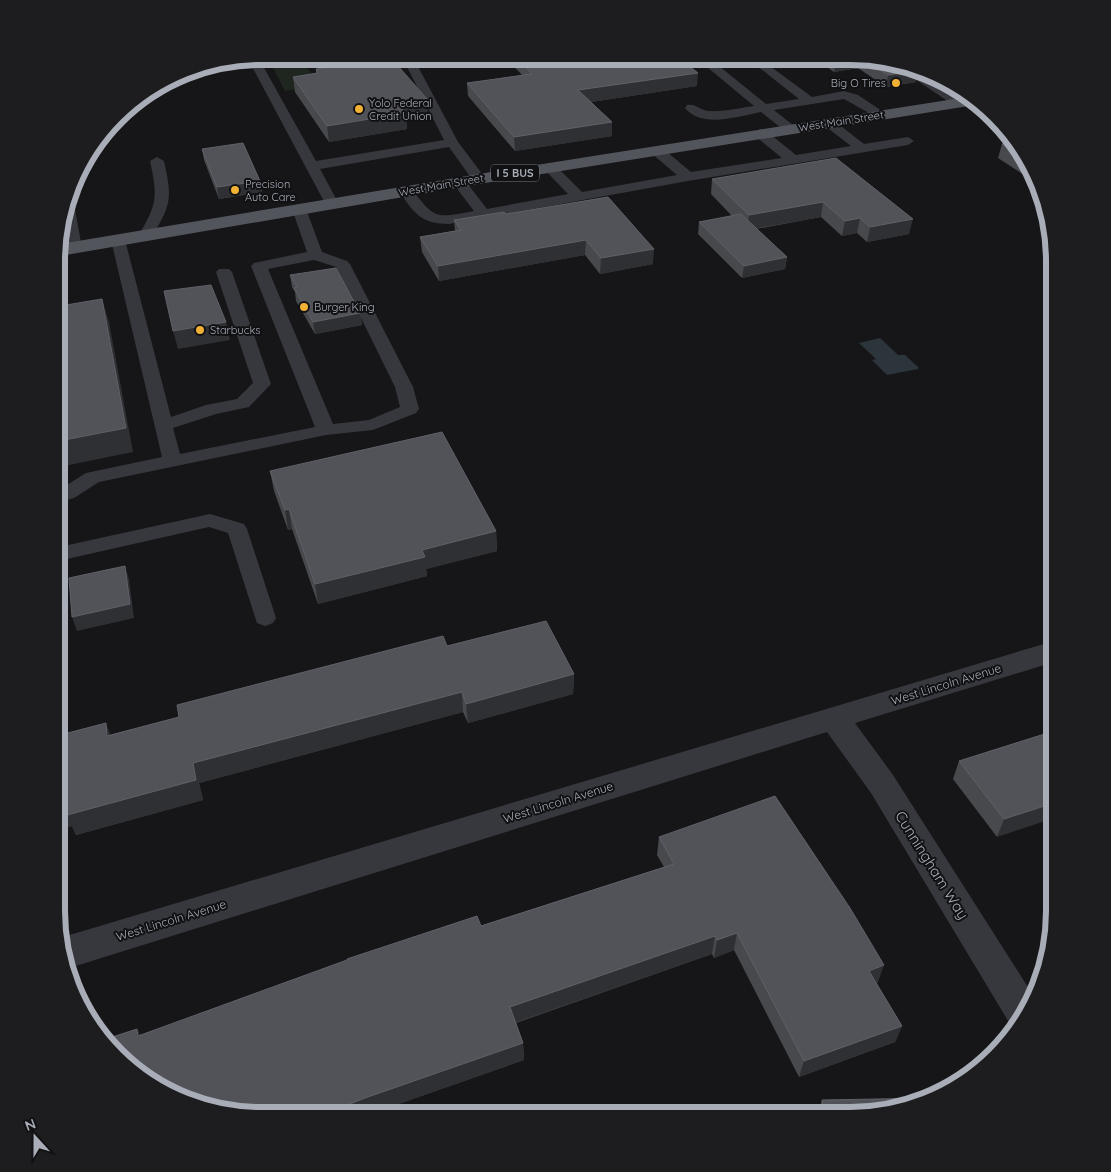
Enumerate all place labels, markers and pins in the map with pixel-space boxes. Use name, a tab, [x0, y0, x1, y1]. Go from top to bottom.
place label: Big O Tires	[831, 76, 886, 90]
marker: Big O Tires	[890, 77, 902, 89]
place label: Yolo Federal Credit Union	[369, 96, 432, 123]
marker: Yolo Federal Credit Union	[353, 103, 365, 115]
place label: Precision Auto Care	[245, 177, 296, 204]
marker: Precision Auto Care	[229, 184, 241, 196]
place label: Burger King	[314, 300, 375, 314]
marker: Burger King	[298, 301, 310, 313]
place label: Starbucks	[210, 323, 260, 337]
marker: Starbucks	[194, 324, 206, 336]

